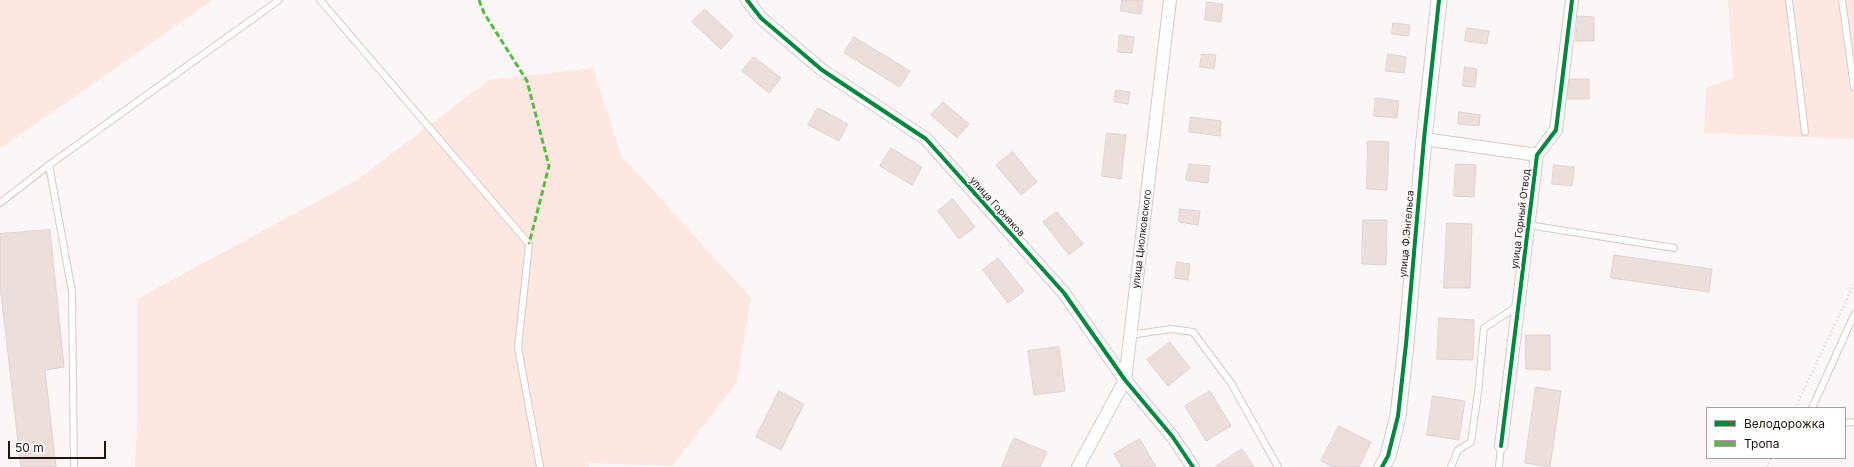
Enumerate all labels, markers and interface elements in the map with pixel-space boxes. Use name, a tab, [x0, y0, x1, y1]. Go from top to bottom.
street label: улица Горный Отвод	[1509, 168, 1533, 270]
street label: улица Горняков	[967, 175, 1027, 239]
street label: улица Циолковского	[1130, 189, 1154, 289]
street label: улица Ф.Энгельса	[1397, 190, 1417, 278]
legend	[1706, 407, 1846, 459]
text: Велодорожка	[1744, 416, 1825, 431]
scale bar	[10, 433, 108, 459]
text: Тропа	[1744, 436, 1779, 451]
text: 50 m	[15, 440, 44, 455]

